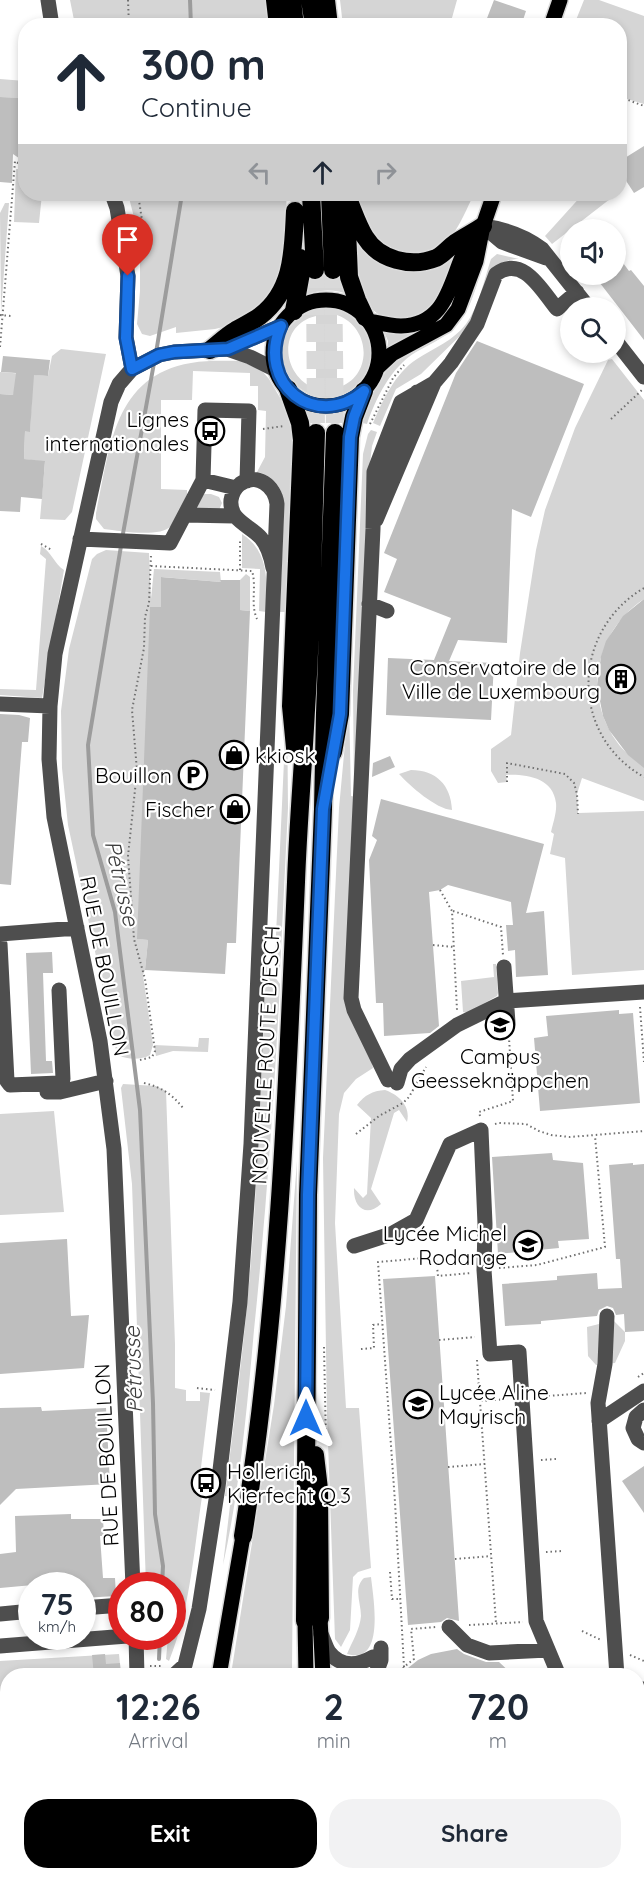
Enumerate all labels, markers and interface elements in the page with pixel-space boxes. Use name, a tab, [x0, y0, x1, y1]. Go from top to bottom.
text: 300 m	[141, 38, 266, 91]
icon: ahead	[42, 42, 120, 120]
text: Continue	[141, 90, 252, 124]
icon: left	[243, 156, 276, 189]
icon: ahead	[306, 156, 339, 189]
icon: right	[369, 156, 402, 189]
pin	[102, 214, 153, 276]
map controls	[560, 219, 626, 363]
button: sound	[560, 219, 626, 285]
icon: arrive	[111, 223, 144, 256]
button: search	[560, 297, 626, 363]
place label: Lignes internationales	[45, 406, 189, 456]
bus stop icon: Lignes internationales	[194, 415, 226, 447]
place label: Conservatoire de la Ville de Luxembourg	[402, 654, 600, 704]
building icon: Conservatoire de la Ville de Luxembourg	[605, 663, 637, 695]
shop icon: kkiosk	[218, 739, 250, 771]
place label: kkiosk	[255, 742, 316, 768]
parking icon: Bouillon	[177, 759, 209, 791]
place label: Bouillon	[95, 762, 172, 788]
shop icon: Fischer	[219, 793, 251, 825]
place label: Fischer	[145, 796, 214, 822]
water label: Pétrusse	[99, 838, 146, 930]
street label: RUE DE BOUILLON	[75, 874, 135, 1058]
street label: NOUVELLE ROUTE D'ESCH	[245, 925, 285, 1185]
school or university icon: Campus Geesseknäppchen	[484, 1009, 516, 1041]
place label: Campus Geesseknäppchen	[411, 1043, 589, 1093]
place label: Lycée Michel Rodange	[383, 1220, 507, 1270]
school or university icon: Lycée Michel Rodange	[512, 1229, 544, 1261]
water label: Pétrusse	[117, 1325, 149, 1414]
street label: RUE DE BOUILLON	[88, 1363, 124, 1547]
place label: Lycée Aline Mayrisch	[439, 1379, 549, 1429]
position arrow	[274, 1386, 338, 1450]
school or university icon: Lycée Aline Mayrisch	[402, 1388, 434, 1420]
place label: Hollerich, Kierfecht Q.3	[227, 1458, 351, 1508]
bus stop icon: Hollerich, Kierfecht Q.3	[190, 1467, 222, 1499]
speed limit sign: 80	[108, 1572, 186, 1650]
text: 75	[40, 1585, 74, 1623]
text: km/h	[38, 1617, 76, 1636]
text: 12:26	[116, 1684, 201, 1729]
text: 2	[323, 1684, 344, 1729]
text: 720	[467, 1684, 529, 1729]
text: Arrival	[128, 1728, 188, 1753]
text: min	[317, 1728, 351, 1753]
text: m	[489, 1728, 507, 1753]
button: Exit	[24, 1799, 317, 1868]
button: Share	[329, 1799, 621, 1868]

